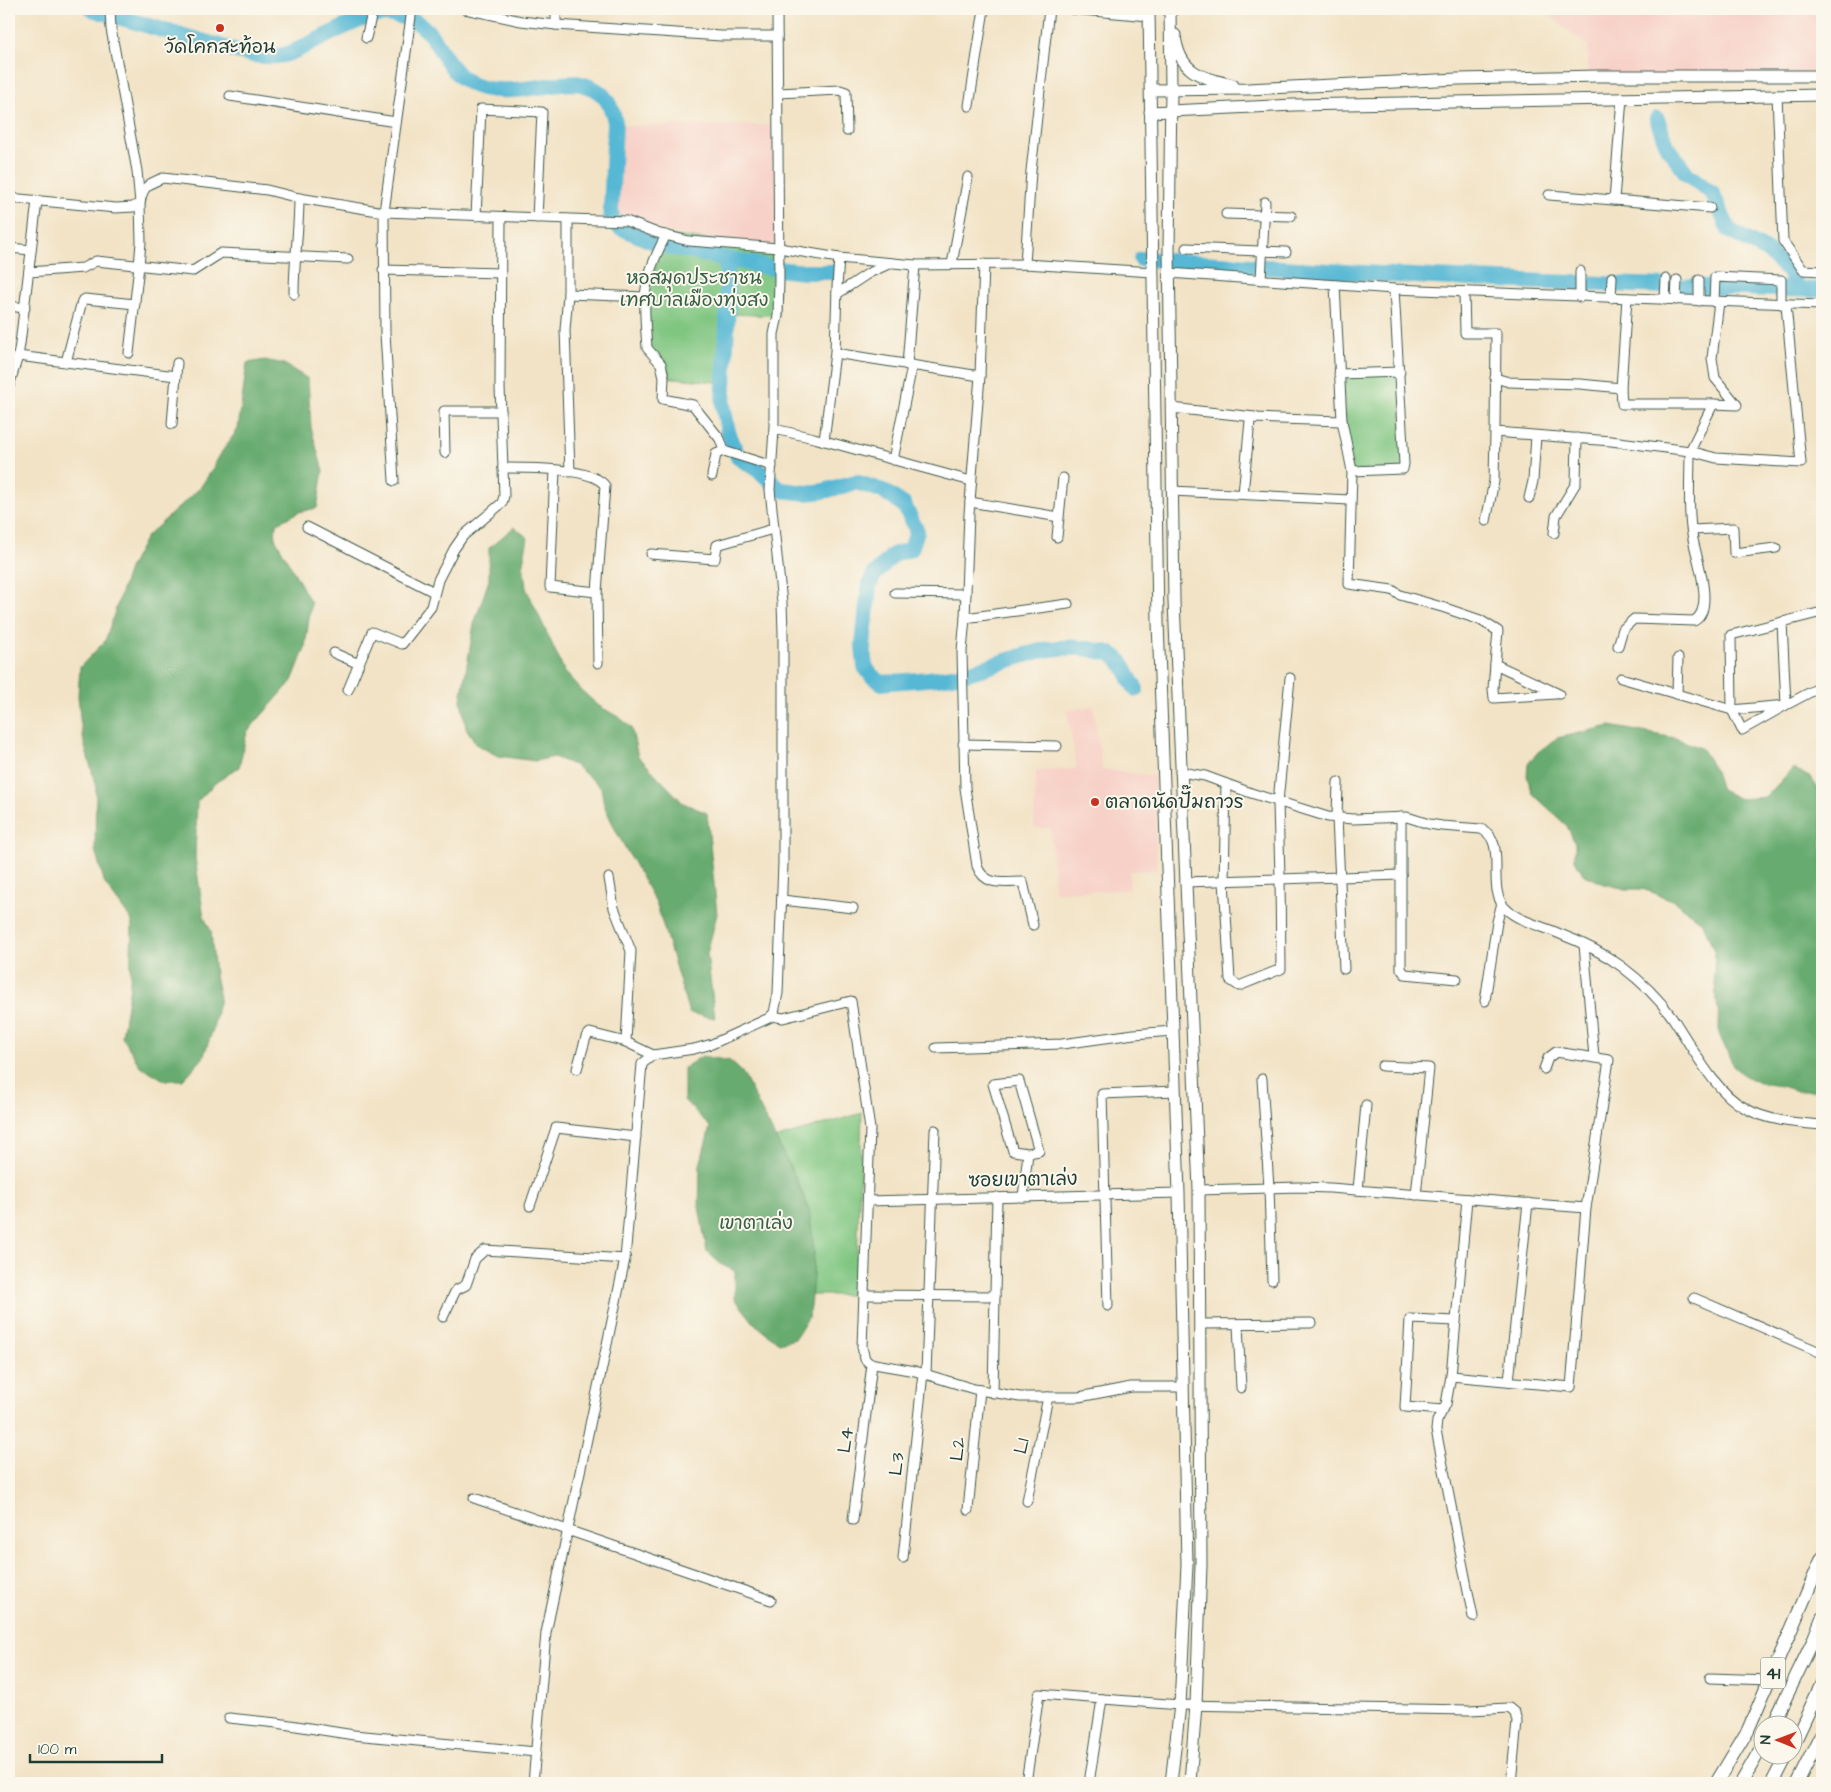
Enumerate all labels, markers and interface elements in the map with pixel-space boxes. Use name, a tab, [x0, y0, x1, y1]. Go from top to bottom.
marker: วัดโคกสะท้อน	[214, 22, 226, 34]
place label: วัดโคกสะท้อน	[164, 34, 276, 61]
park label: หอสมุดประชาชน เทศบาลเมืองทุ่งสง	[620, 265, 768, 314]
place label: ตลาดนัดปั๊มถาวร	[1105, 784, 1244, 816]
marker: ตลาดนัดปั๊มถาวร	[1089, 796, 1101, 808]
street label: ซอยเขาตาเล่ง	[968, 1166, 1078, 1194]
park label: เขาตาเล่ง	[719, 1210, 793, 1237]
street label: L4	[831, 1425, 861, 1455]
street label: L1	[1007, 1435, 1037, 1456]
street label: L2	[943, 1436, 973, 1462]
street label: L3	[882, 1451, 912, 1477]
road number: 41	[1760, 1658, 1786, 1689]
north arrow	[1754, 1714, 1804, 1764]
scale bar	[30, 1732, 162, 1764]
text: N	[1756, 1735, 1776, 1744]
text: 100 m	[38, 1739, 77, 1760]

